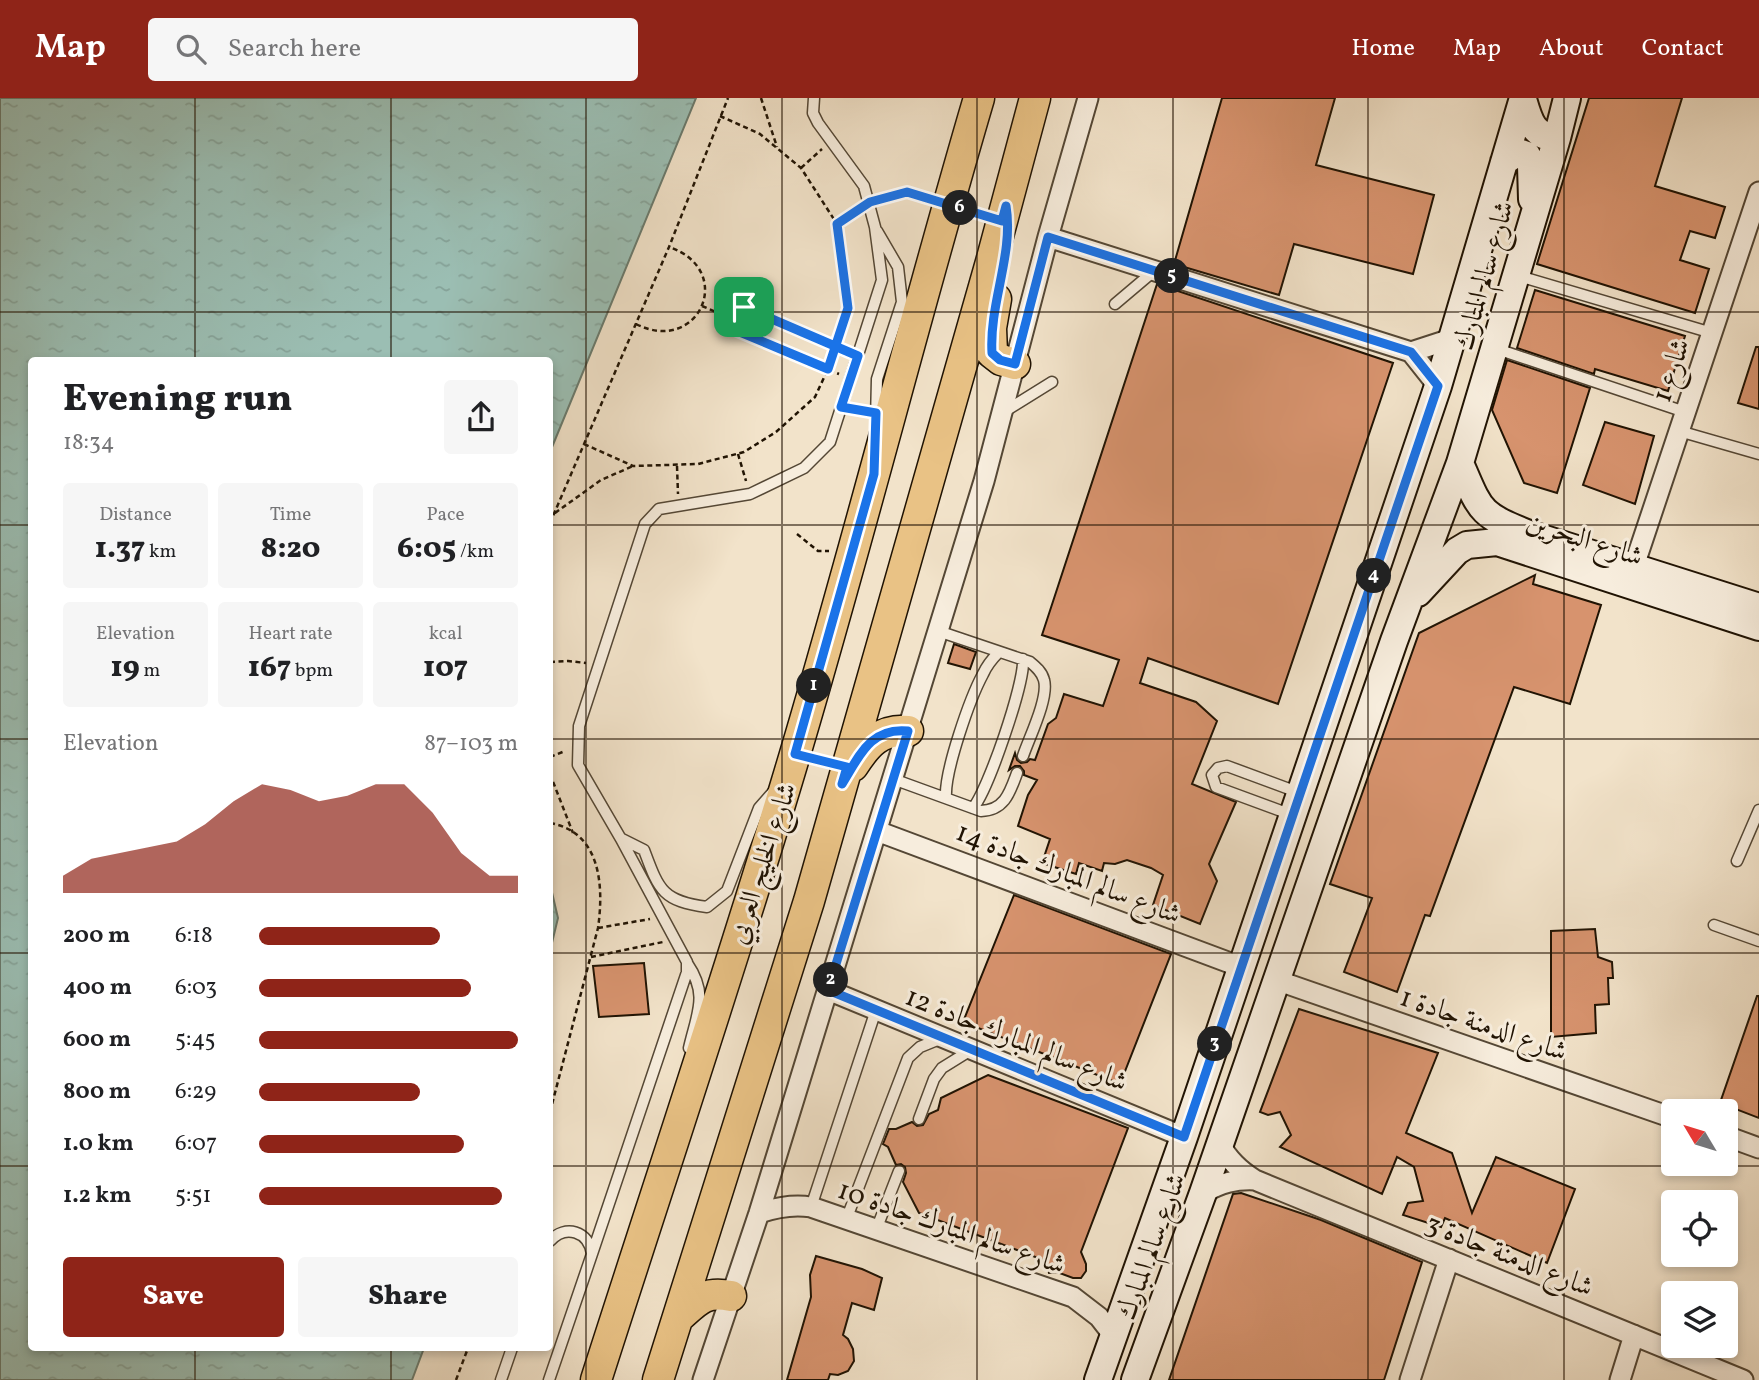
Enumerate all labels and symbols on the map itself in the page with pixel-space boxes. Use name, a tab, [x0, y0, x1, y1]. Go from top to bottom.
pin: 6	[942, 190, 978, 226]
street label: شارع سالم المبارك	[1446, 197, 1528, 356]
pin: 5	[1154, 258, 1190, 294]
pin	[714, 277, 774, 337]
street label: شارع 1	[1643, 334, 1703, 409]
street label: شارع البحرين	[1520, 503, 1648, 579]
pin: 4	[1356, 559, 1392, 594]
pin: 1	[796, 668, 832, 704]
street label: شارع الخليج العربي	[719, 778, 811, 950]
street label: شارع سالم المبارك جادة 14	[949, 813, 1186, 938]
pin: 2	[814, 962, 848, 998]
street label: شارع سالم المبارك جادة 12	[898, 978, 1133, 1106]
street label: شارع الدمنة جادة 1	[1394, 979, 1572, 1074]
pin: 3	[1198, 1026, 1232, 1062]
north arrow	[1661, 1099, 1738, 1176]
street label: شارع سالم المبارك	[1108, 1168, 1200, 1327]
street label: شارع سالم المبارك جادة 10	[831, 1171, 1070, 1288]
street label: شارع الدمنة جادة 3	[1418, 1205, 1599, 1310]

